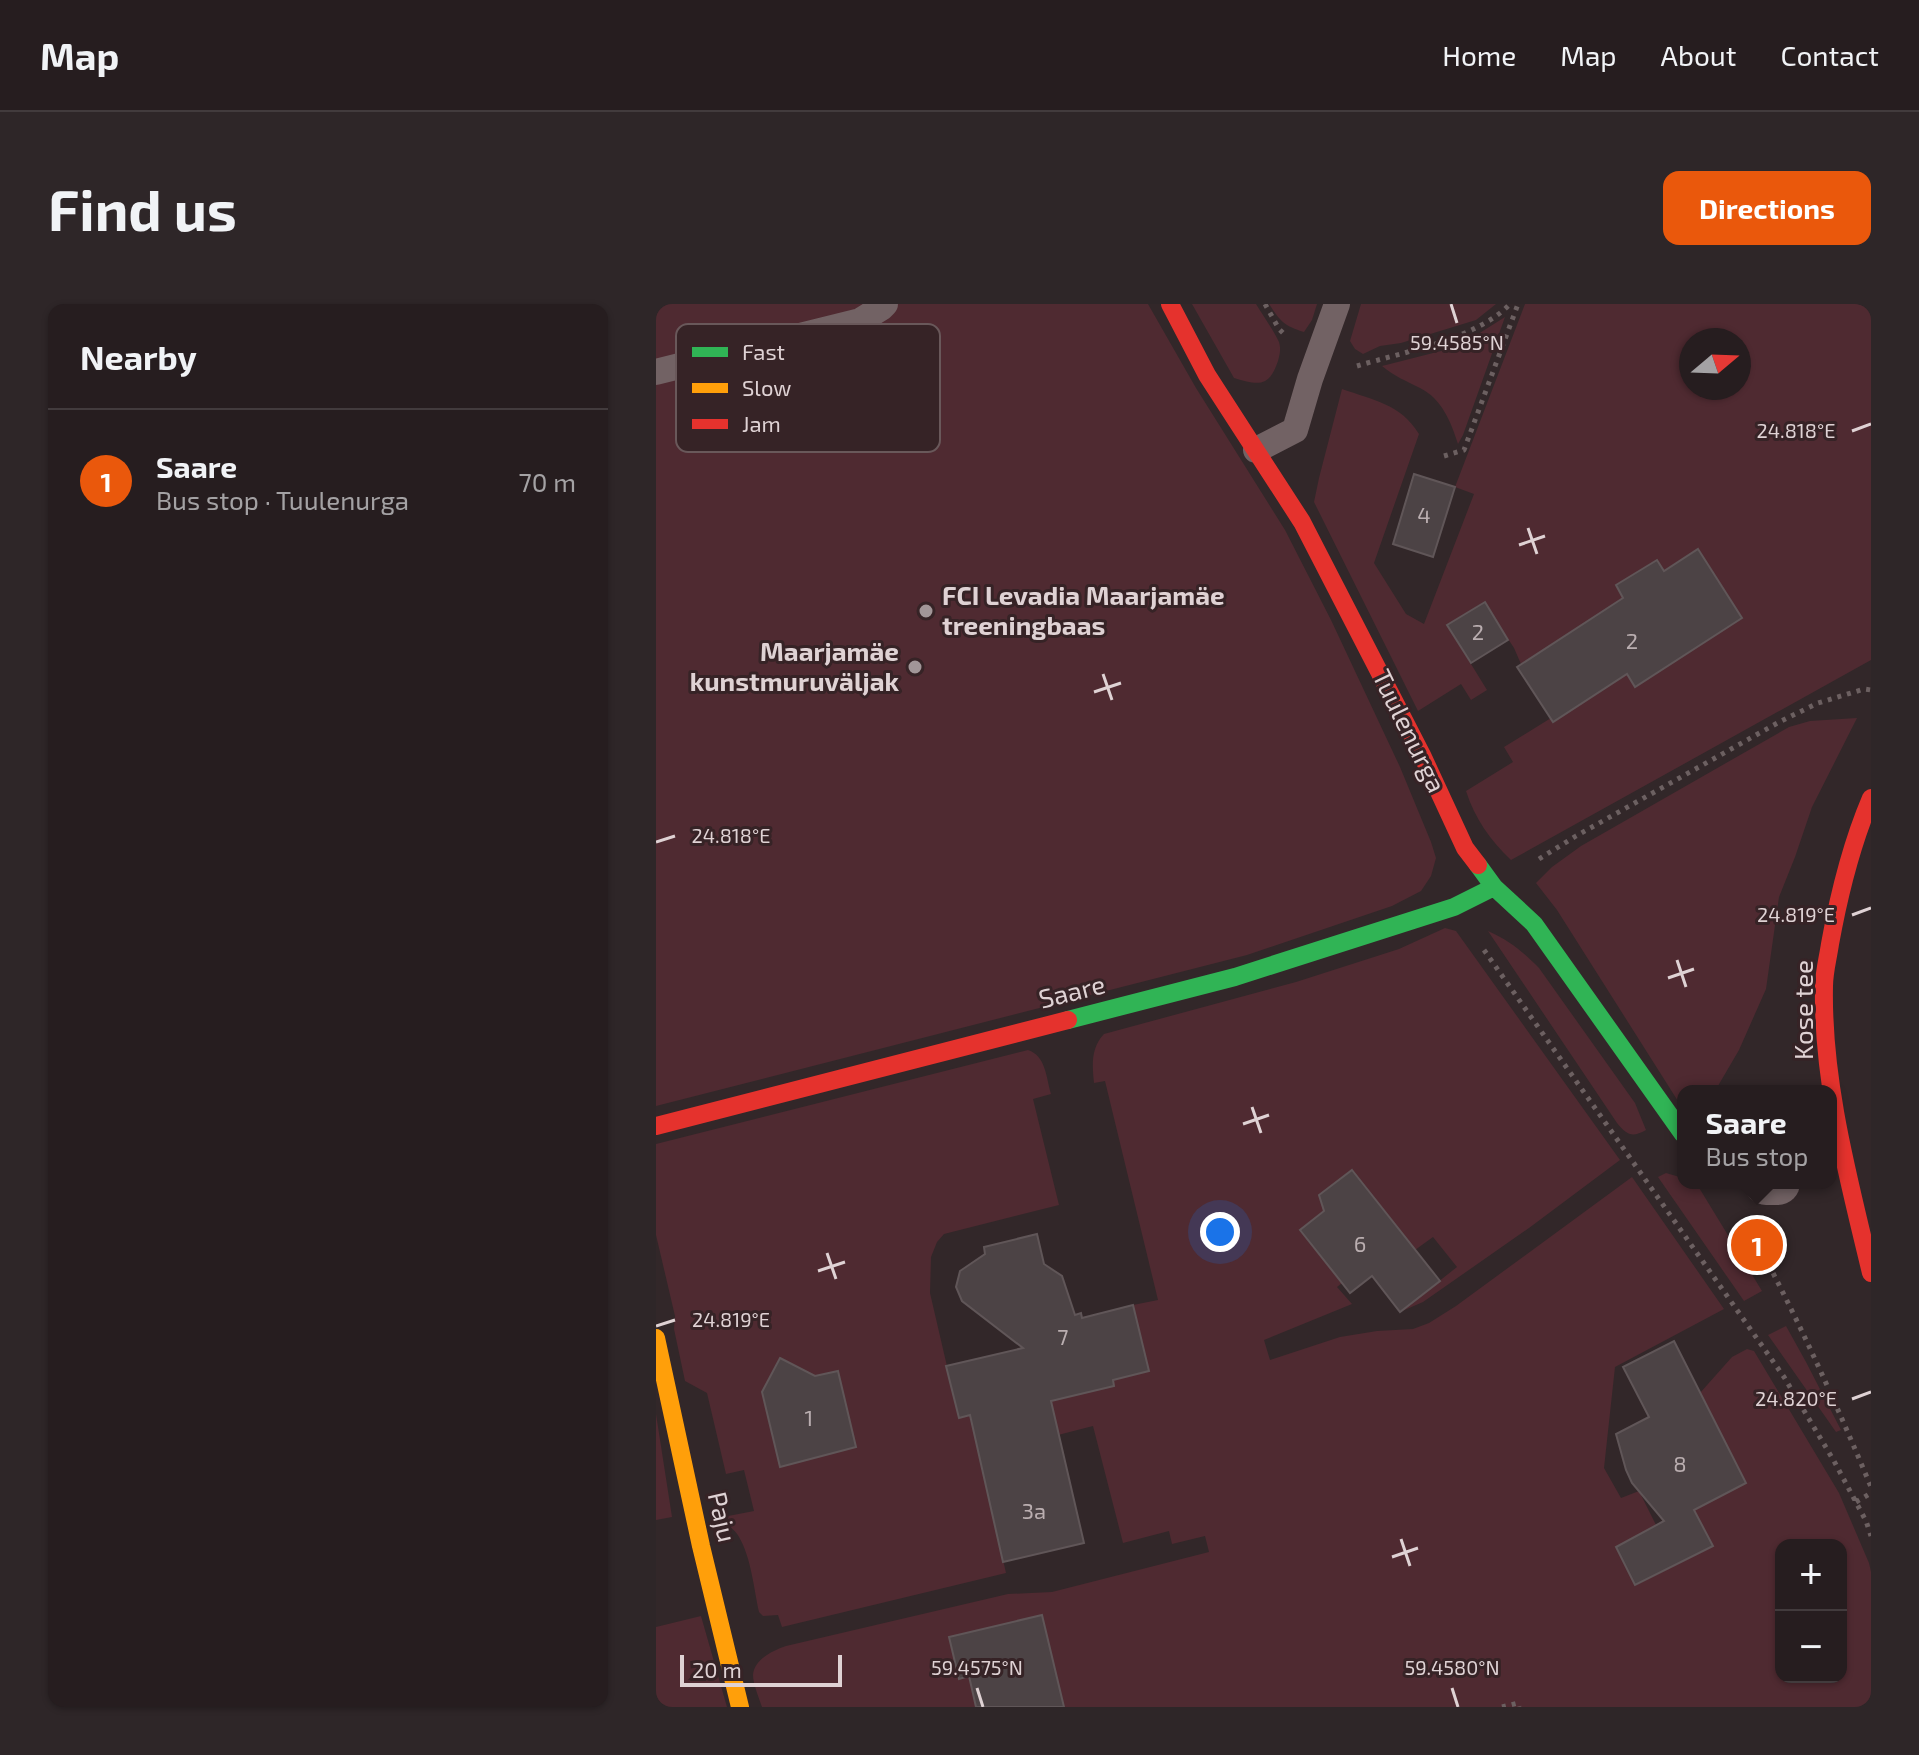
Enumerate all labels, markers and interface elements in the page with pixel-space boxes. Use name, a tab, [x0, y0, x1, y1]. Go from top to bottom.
text: Map	[40, 32, 119, 78]
text: Home	[1442, 38, 1516, 72]
text: Map	[1560, 38, 1617, 72]
text: About	[1661, 38, 1736, 72]
text: Contact	[1780, 38, 1879, 72]
button: Directions	[1663, 171, 1871, 245]
text: Find us	[48, 175, 237, 242]
legend	[676, 324, 940, 452]
north arrow	[1679, 328, 1751, 400]
text: 59.4585°N	[1410, 330, 1504, 354]
text: Nearby	[80, 336, 197, 377]
text: Fast	[742, 338, 785, 364]
text: Slow	[742, 374, 791, 400]
text: Jam	[742, 410, 781, 436]
text: 24.818°E	[1757, 418, 1835, 442]
text: Saare	[156, 448, 237, 484]
text: 1	[100, 466, 112, 497]
text: 70 m	[518, 466, 576, 497]
text: Bus stop · Tuulenurga	[156, 484, 409, 515]
house number: 4	[1417, 501, 1431, 527]
place label: FCI Levadia Maarjamäe treeningbaas	[942, 579, 1225, 640]
marker: FCI Levadia Maarjamäe treeningbaas	[917, 602, 935, 620]
house number: 2	[1472, 618, 1484, 644]
house number: 2	[1626, 627, 1638, 653]
place label: Maarjamäe kunstmuruväljak	[690, 635, 899, 696]
marker: Maarjamäe kunstmuruväljak	[906, 658, 924, 676]
street label: Tuulenurga	[1367, 664, 1453, 797]
text: 24.818°E	[692, 823, 770, 847]
text: 24.819°E	[1757, 902, 1835, 926]
street label: Kose tee	[1787, 960, 1818, 1060]
street label: Saare	[1035, 967, 1108, 1014]
popup	[1677, 1085, 1837, 1189]
text: Saare	[1706, 1104, 1787, 1140]
text: Bus stop	[1706, 1140, 1808, 1171]
your location	[1200, 1212, 1240, 1252]
pin: 1	[1731, 1215, 1783, 1275]
house number: 6	[1354, 1230, 1366, 1256]
text: 24.819°E	[692, 1307, 770, 1331]
house number: 7	[1057, 1323, 1069, 1349]
text: 24.820°E	[1755, 1386, 1837, 1410]
house number: 1	[805, 1404, 813, 1430]
house number: 8	[1673, 1450, 1687, 1476]
street label: Paju	[703, 1488, 744, 1545]
house number: 3a	[1022, 1497, 1046, 1523]
map controls	[1775, 1539, 1847, 1683]
button: +	[1775, 1539, 1847, 1611]
button: −	[1775, 1611, 1847, 1683]
scale bar	[680, 1651, 842, 1687]
text: 59.4575°N	[931, 1655, 1023, 1679]
text: 59.4580°N	[1404, 1655, 1500, 1679]
text: 20 m	[692, 1656, 742, 1682]

